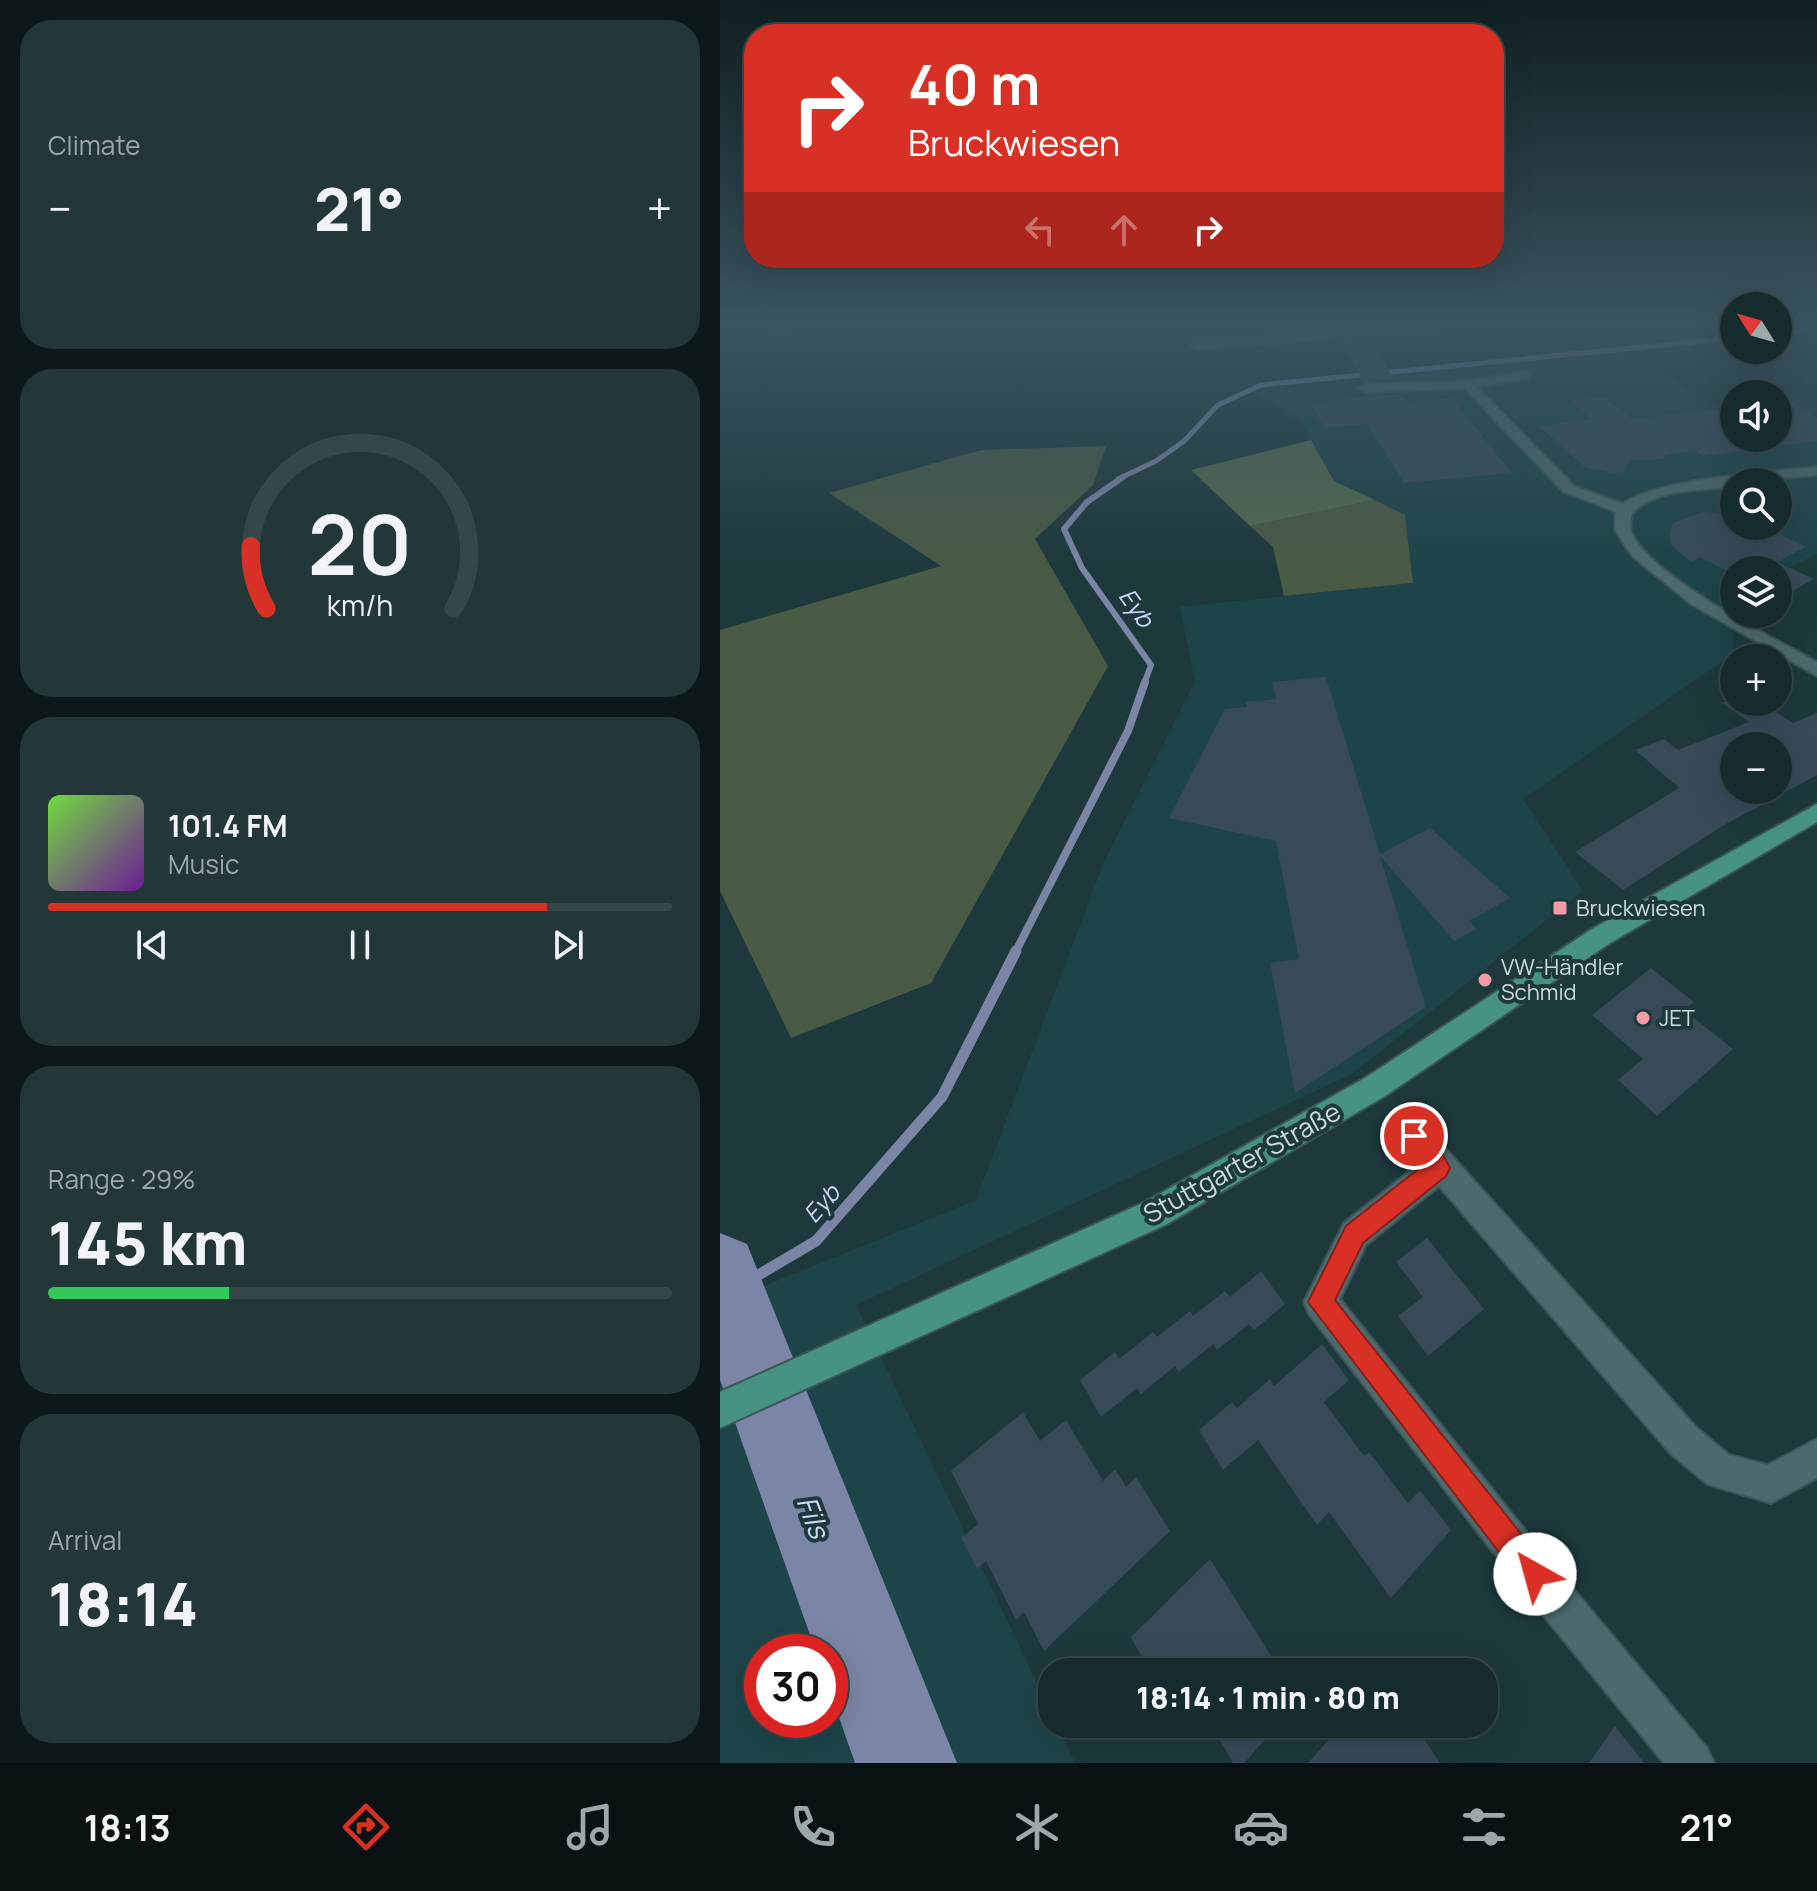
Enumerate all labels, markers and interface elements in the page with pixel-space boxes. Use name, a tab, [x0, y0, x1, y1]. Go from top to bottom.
text: 40 m	[908, 45, 1040, 122]
icon: right	[776, 56, 880, 160]
text: Bruckwiesen	[908, 118, 1120, 167]
text: Climate	[48, 127, 140, 163]
text: 21°	[314, 167, 404, 249]
text: −	[48, 178, 72, 238]
text: +	[647, 178, 672, 238]
icon: left	[1018, 208, 1062, 252]
icon: ahead	[1102, 208, 1146, 252]
icon: right	[1186, 208, 1230, 252]
north arrow	[1720, 292, 1792, 364]
map controls	[1720, 292, 1792, 804]
button: sound	[1720, 380, 1792, 452]
button: search	[1720, 468, 1792, 540]
text: 20	[308, 485, 412, 599]
button: layers	[1720, 556, 1792, 628]
water label: Eyb	[1112, 581, 1163, 635]
text: km/h	[327, 586, 393, 625]
button: +	[1720, 644, 1792, 716]
button: −	[1720, 732, 1792, 804]
text: 101.4 FM	[168, 805, 288, 846]
text: Music	[168, 846, 239, 882]
place label: Bruckwiesen	[1576, 893, 1706, 923]
marker: Bruckwiesen	[1551, 899, 1569, 917]
icon: previous	[130, 923, 174, 967]
icon: pause	[338, 923, 382, 967]
icon: next	[546, 923, 590, 967]
place label: VW-Händler Schmid	[1501, 952, 1623, 1007]
marker: VW-Händler Schmid	[1476, 971, 1494, 989]
place label: JET	[1659, 1003, 1695, 1033]
marker: JET	[1634, 1009, 1652, 1027]
street label: Stuttgarter Straße	[1136, 1093, 1347, 1231]
pin	[1380, 1102, 1448, 1170]
icon: arrive	[1392, 1114, 1436, 1158]
text: Range · 29%	[48, 1161, 196, 1197]
water label: Eyb	[795, 1176, 848, 1229]
text: 145 km	[48, 1201, 248, 1283]
water label: Fils	[789, 1490, 840, 1545]
text: Arrival	[48, 1522, 122, 1558]
position arrow	[1493, 1532, 1577, 1616]
text: 18:14	[48, 1562, 198, 1644]
speed limit sign: 30	[744, 1634, 848, 1738]
text: 18:14 · 1 min · 80 m	[1136, 1677, 1400, 1718]
icon: directions	[338, 1799, 394, 1855]
icon: music	[562, 1799, 618, 1855]
icon: phone	[785, 1799, 841, 1855]
icon: climate	[1009, 1799, 1065, 1855]
icon: car	[1233, 1799, 1289, 1855]
icon: filters	[1456, 1799, 1512, 1855]
text: 18:13	[84, 1803, 171, 1852]
text: 21°	[1680, 1803, 1733, 1852]

